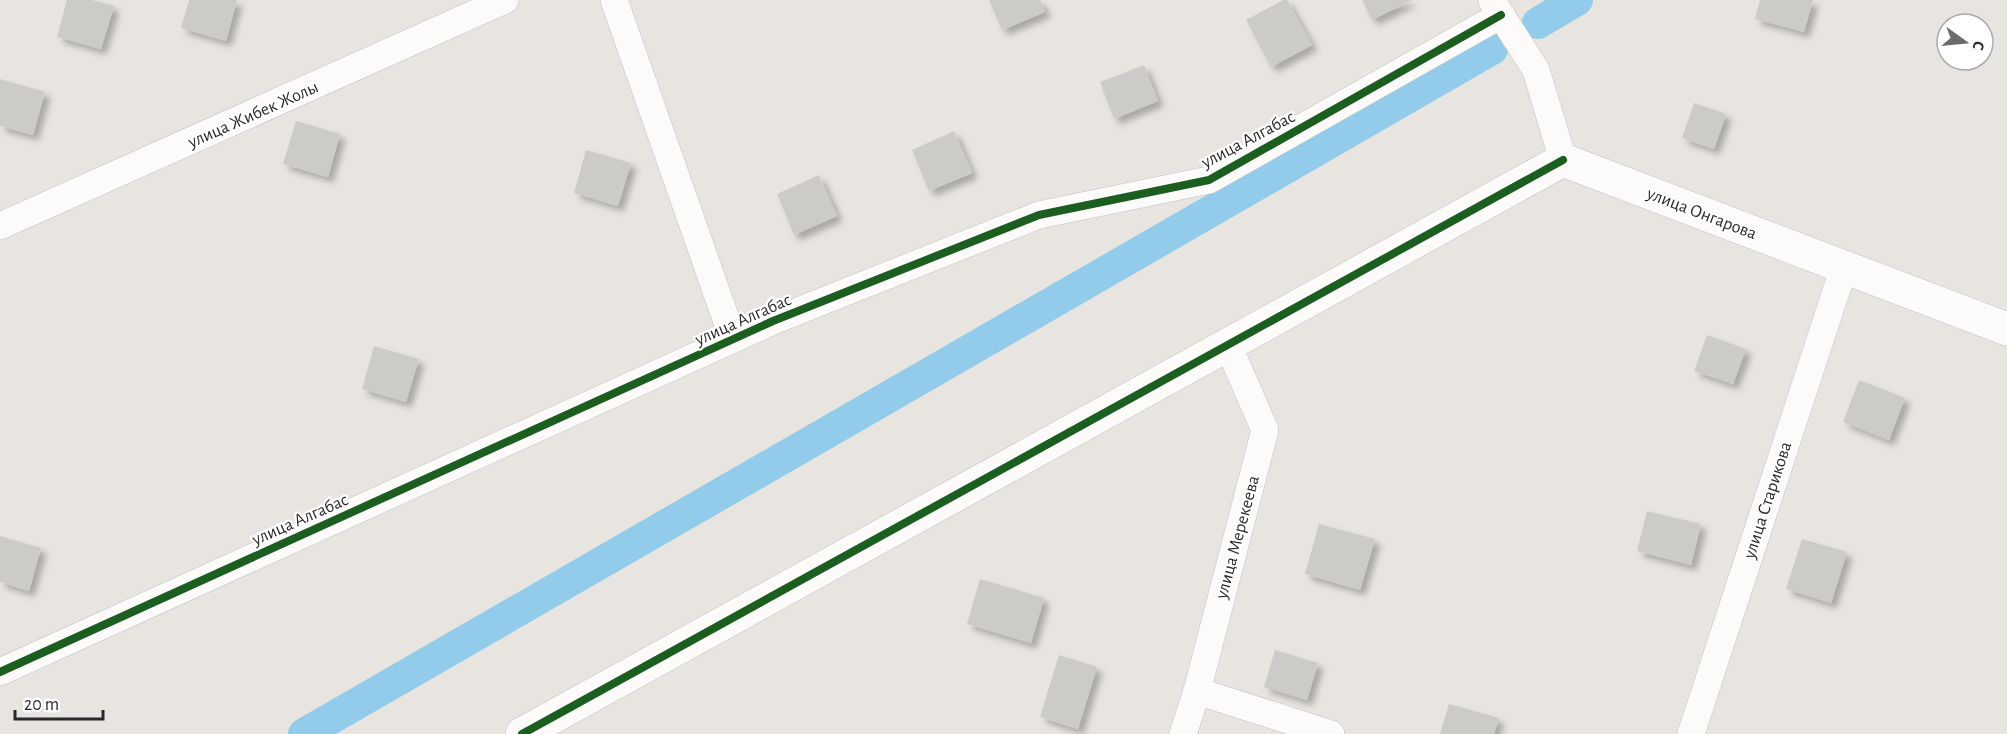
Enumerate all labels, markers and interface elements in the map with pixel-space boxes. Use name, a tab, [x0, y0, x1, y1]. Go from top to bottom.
north arrow	[1935, 12, 1995, 72]
text: С	[1970, 39, 1987, 52]
street label: улица Жибек Жолы	[184, 77, 321, 152]
street label: улица Алгабас	[1197, 107, 1298, 173]
street label: улица Онгарова	[1643, 184, 1759, 243]
street label: улица Алгабас	[691, 290, 794, 350]
street label: улица Старикова	[1740, 440, 1795, 562]
street label: улица Мерекеева	[1213, 474, 1263, 602]
street label: улица Алгабас	[248, 490, 351, 550]
scale bar	[15, 683, 104, 721]
text: 20 m	[24, 696, 59, 714]

